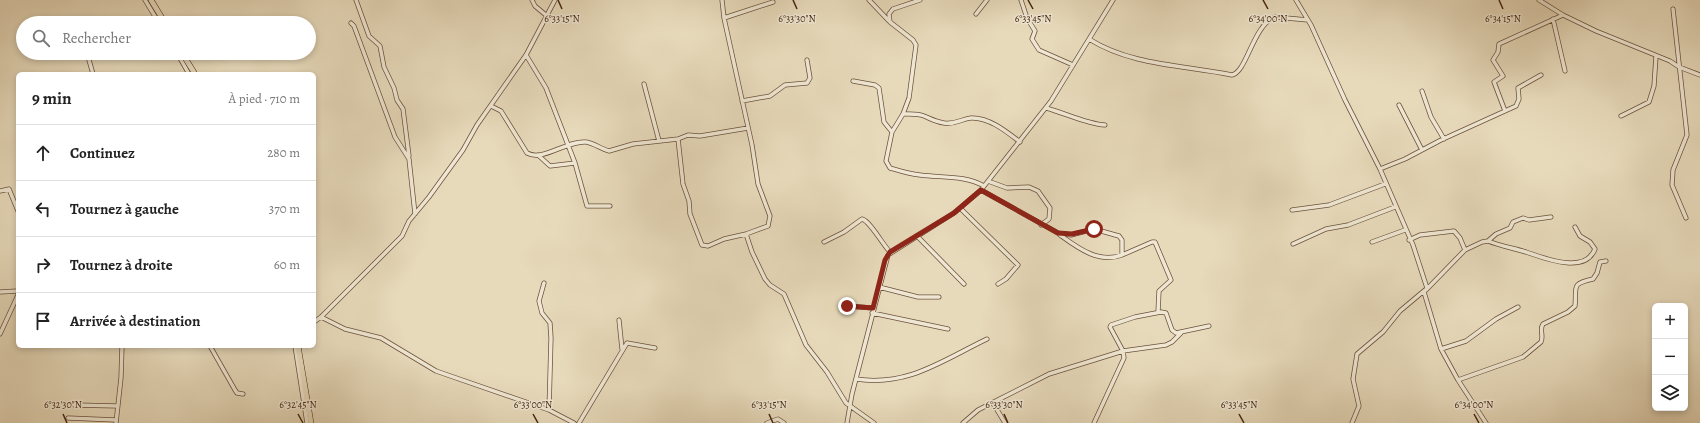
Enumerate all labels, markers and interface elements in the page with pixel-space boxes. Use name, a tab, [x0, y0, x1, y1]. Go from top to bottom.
text: 6°33'15"N	[544, 12, 580, 25]
text: 6°33'30"N	[778, 12, 816, 25]
text: 6°33'45"N	[1015, 12, 1051, 25]
text: 6°34'00"N	[1249, 12, 1287, 25]
text: 6°34'15"N	[1485, 12, 1521, 25]
search box	[16, 16, 316, 60]
icon: search	[30, 27, 52, 49]
text: Rechercher	[62, 28, 131, 48]
text: 9 min	[32, 87, 72, 110]
text: À pied · 710 m	[229, 90, 300, 107]
icon: ahead	[32, 142, 54, 164]
text: Continuez	[70, 143, 135, 163]
text: 280 m	[267, 144, 300, 161]
icon: left	[32, 198, 54, 220]
text: Tournez à gauche	[70, 199, 179, 219]
text: 370 m	[269, 200, 300, 217]
route start	[1085, 220, 1103, 238]
icon: right	[32, 254, 54, 276]
text: Tournez à droite	[70, 255, 173, 275]
text: 60 m	[274, 256, 300, 273]
route end	[838, 297, 856, 315]
map controls	[1652, 303, 1688, 411]
button: +	[1652, 303, 1688, 339]
icon: arrive	[32, 310, 54, 332]
text: Arrivée à destination	[70, 311, 201, 331]
button: −	[1652, 339, 1688, 375]
button: layers	[1652, 375, 1688, 411]
text: 6°32'30"N	[44, 398, 82, 411]
text: 6°32'45"N	[279, 398, 317, 411]
text: 6°33'00"N	[514, 398, 552, 411]
text: 6°33'15"N	[751, 398, 787, 411]
text: 6°33'30"N	[985, 398, 1023, 411]
text: 6°33'45"N	[1221, 398, 1257, 411]
text: 6°34'00"N	[1455, 398, 1493, 411]

